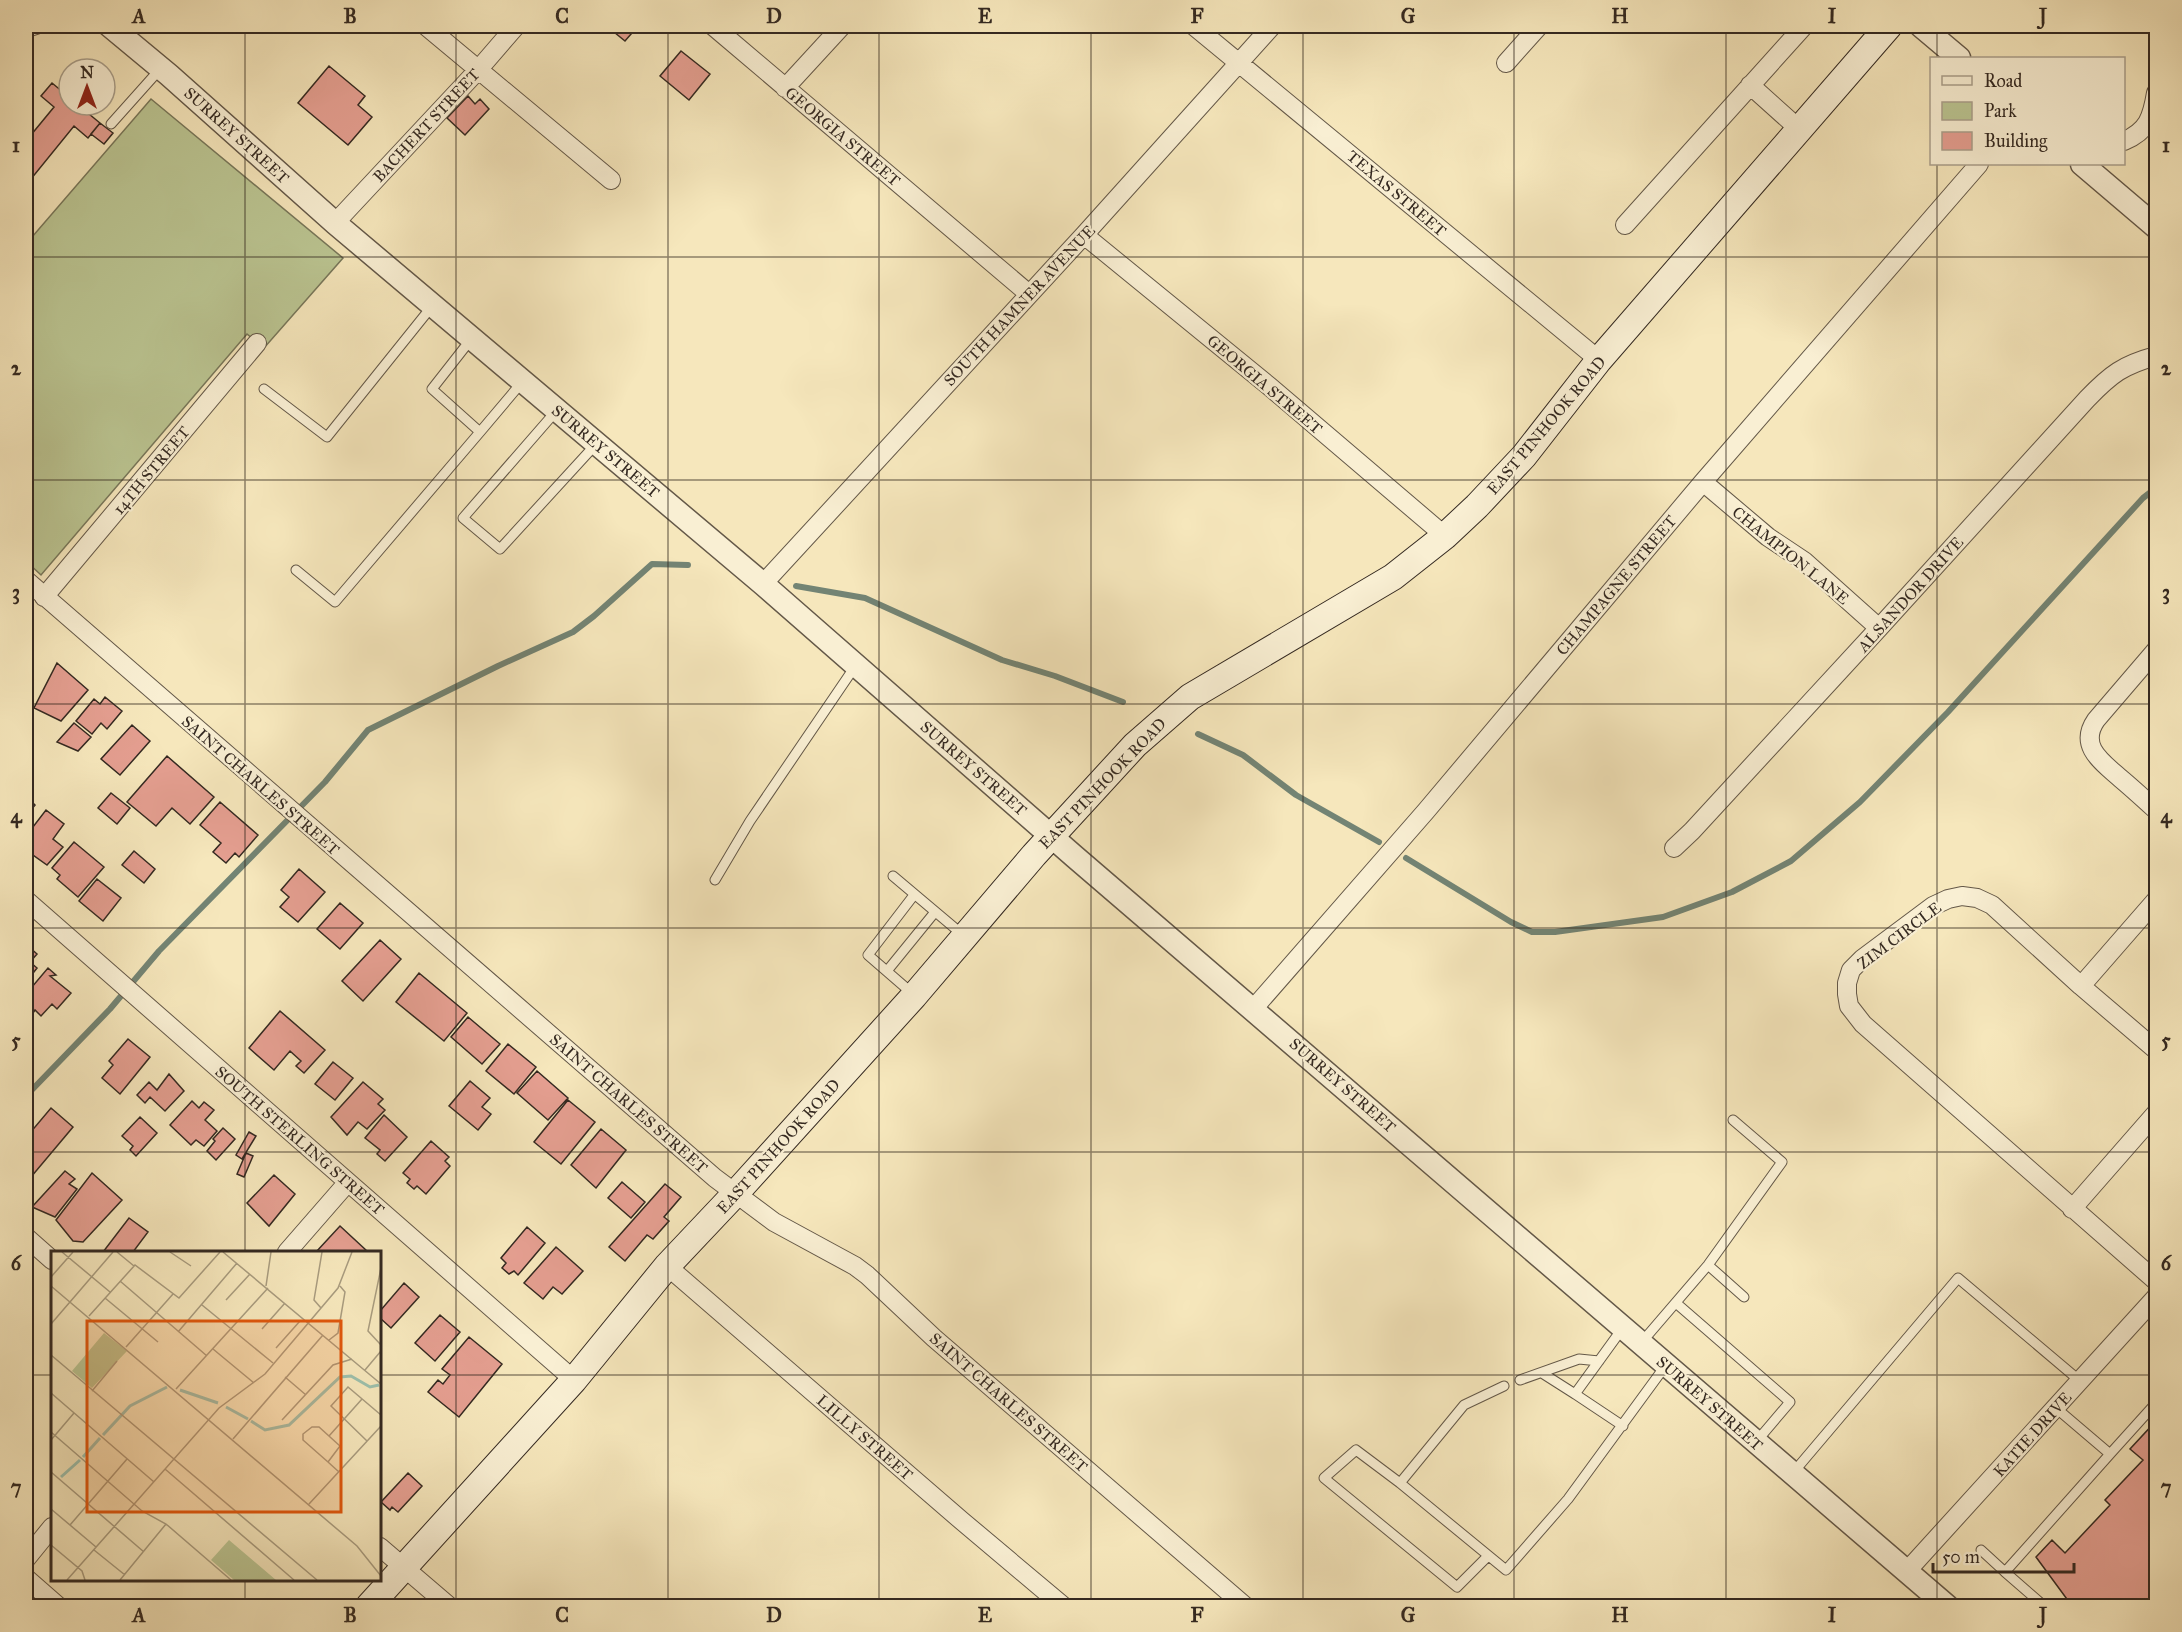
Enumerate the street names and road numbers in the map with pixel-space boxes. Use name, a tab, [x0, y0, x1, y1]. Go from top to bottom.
street label: BACHERT STREET	[369, 65, 484, 186]
street label: SURREY STREET	[180, 83, 293, 187]
street label: GEORGIA STREET	[781, 83, 904, 190]
street label: TEXAS STREET	[1343, 146, 1450, 240]
street label: SOUTH HAMNER AVENUE	[940, 221, 1099, 390]
street label: GEORGIA STREET	[1203, 331, 1326, 438]
street label: EAST PINHOOK ROAD	[1483, 352, 1610, 498]
street label: SURREY STREET	[548, 401, 663, 502]
street label: 14TH STREET	[109, 423, 194, 518]
street label: CHAMPION LANE	[1728, 502, 1853, 608]
street label: CHAMPAGNE STREET	[1552, 512, 1680, 659]
street label: ALSANDOR DRIVE	[1853, 533, 1967, 657]
street label: SAINT CHARLES STREET	[178, 712, 343, 859]
street label: EAST PINHOOK ROAD	[1035, 714, 1170, 853]
street label: SURREY STREET	[917, 717, 1031, 820]
street label: ZIM CIRCLE	[1854, 898, 1945, 973]
street label: SAINT CHARLES STREET	[546, 1030, 711, 1177]
street label: SURREY STREET	[1286, 1034, 1400, 1137]
street label: SOUTH STERLING STREET	[211, 1062, 388, 1219]
street label: EAST PINHOOK ROAD	[713, 1075, 844, 1218]
street label: SAINT CHARLES STREET	[926, 1329, 1091, 1476]
street label: SURREY STREET	[1653, 1352, 1767, 1455]
street label: KATIE DRIVE	[1989, 1388, 2075, 1481]
street label: LILLY STREET	[813, 1391, 917, 1484]

